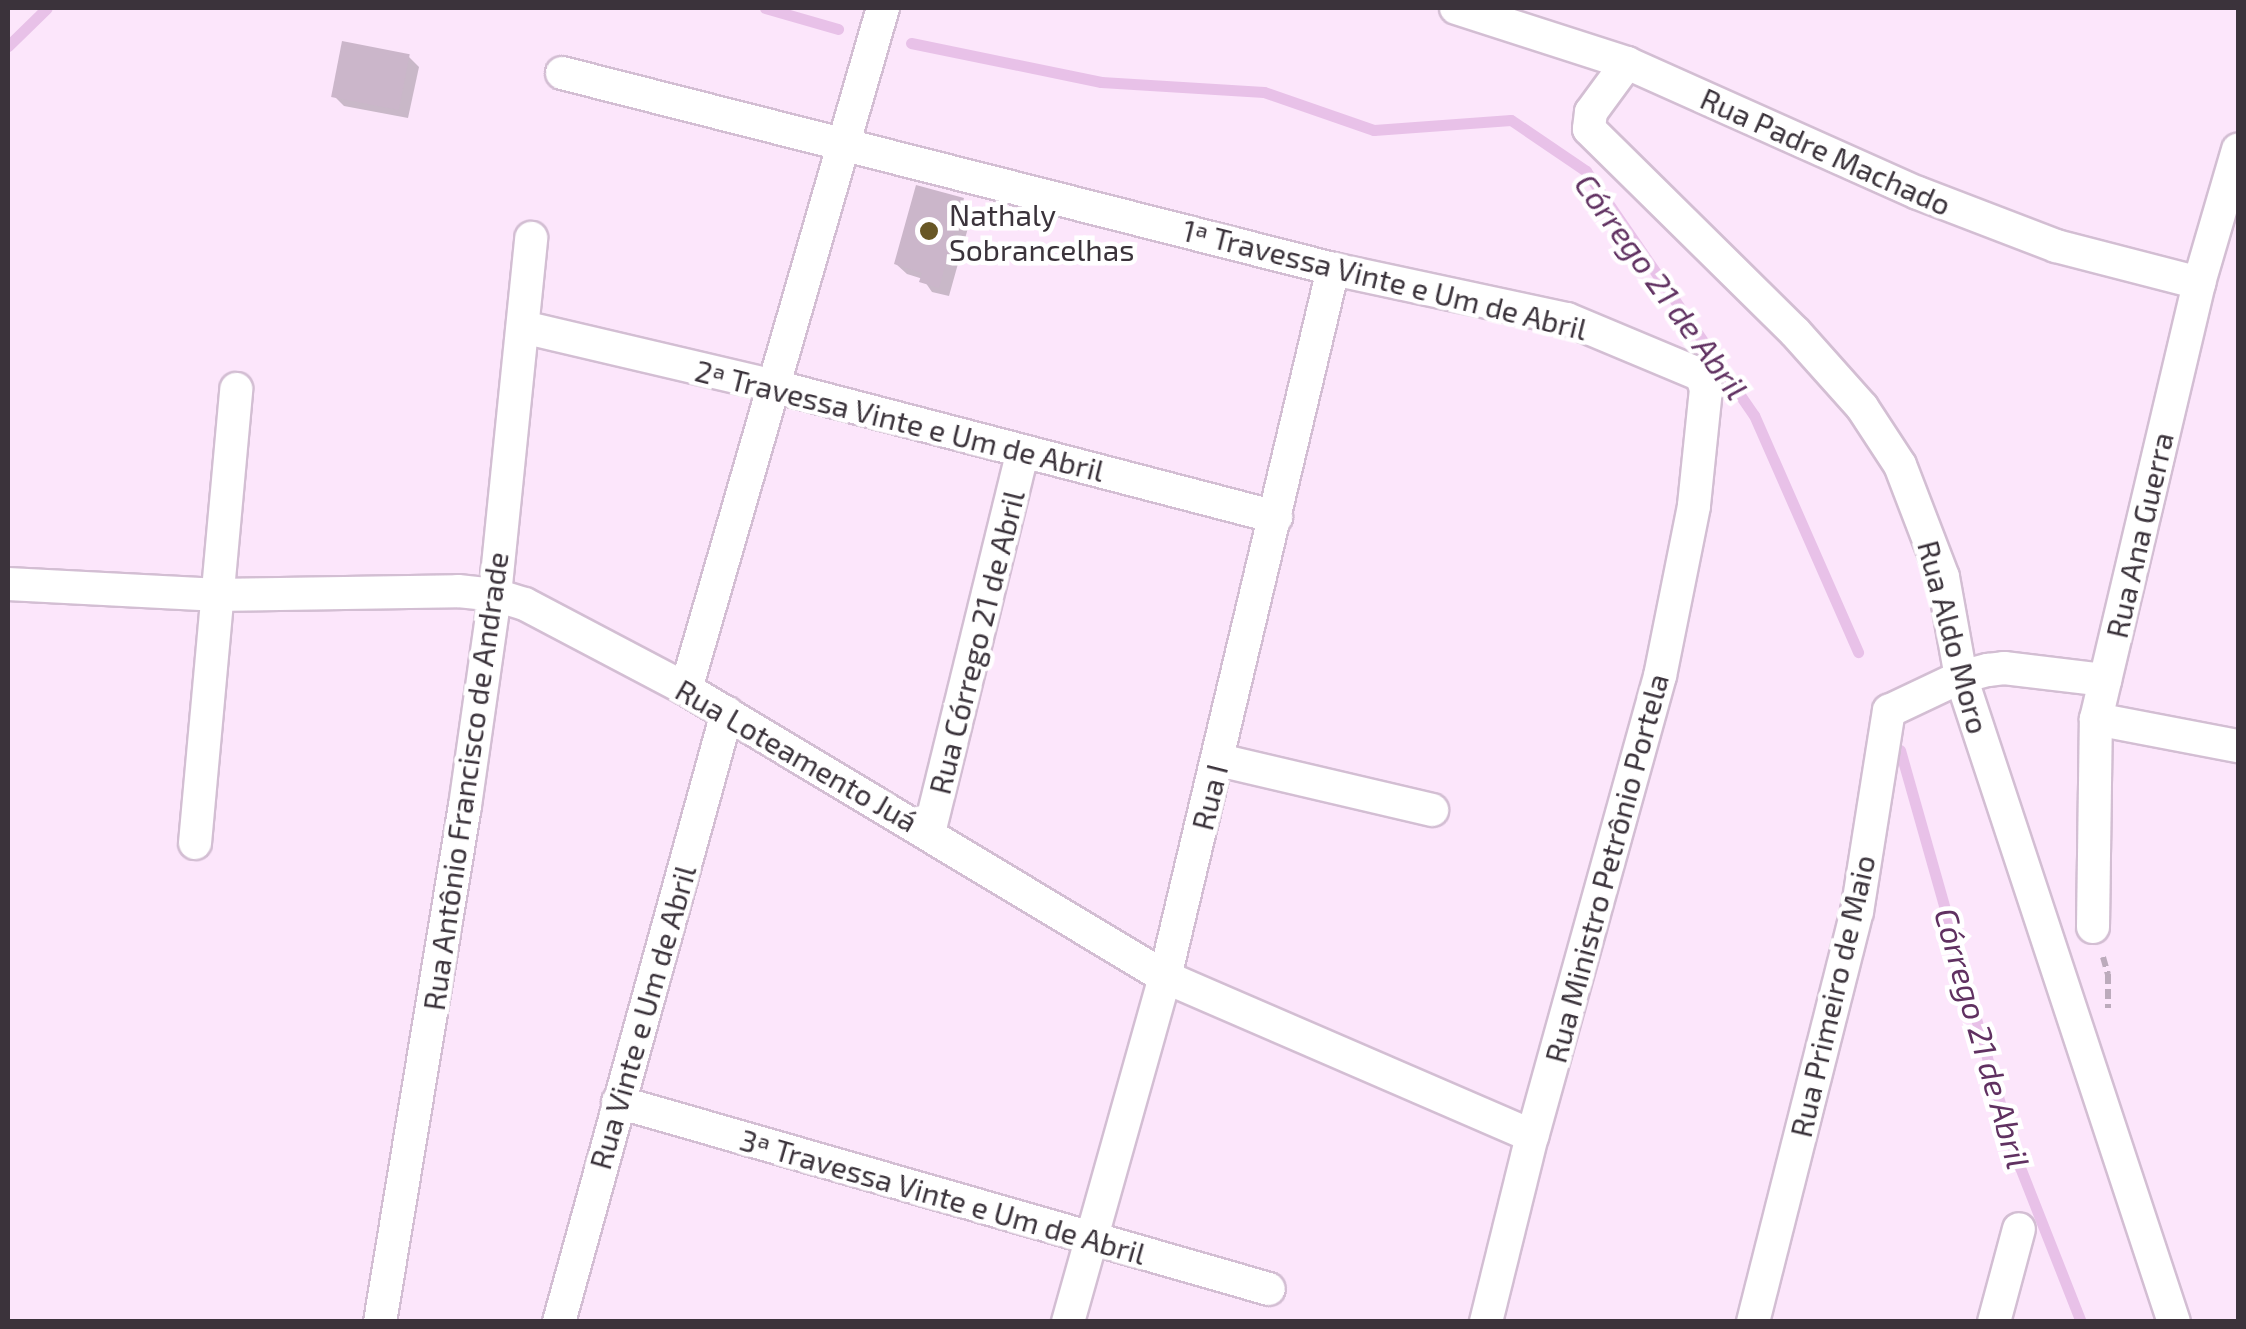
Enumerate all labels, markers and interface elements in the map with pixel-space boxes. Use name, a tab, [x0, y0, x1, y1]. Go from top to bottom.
street label: Rua Padre Machado	[1695, 80, 1957, 222]
water label: Córrego 21 de Abril	[1567, 165, 1757, 407]
place label: Nathaly Sobrancelhas	[949, 196, 1134, 266]
street label: 1ª Travessa Vinte e Um de Abril	[1178, 211, 1592, 347]
marker: Nathaly Sobrancelhas	[918, 220, 940, 242]
street label: 2ª Travessa Vinte e Um de Abril	[691, 351, 1109, 489]
street label: Rua Ana Guerra	[2098, 428, 2180, 642]
street label: Rua Córrego 21 de Abril	[921, 486, 1031, 798]
street label: Rua Aldo Moro	[1911, 536, 1997, 738]
street label: Rua Antônio Francisco de Andrade	[415, 549, 515, 1013]
street label: Rua Ministro Petrônio Portela	[1537, 670, 1675, 1066]
street label: Rua Loteamento Juá	[669, 671, 925, 839]
street label: Rua I	[1183, 760, 1235, 834]
street label: Rua Primeiro de Maio	[1782, 851, 1882, 1141]
street label: Rua Vinte e Um de Abril	[581, 860, 703, 1174]
water label: Córrego 21 de Abril	[1927, 903, 2039, 1173]
street label: 3ª Travessa Vinte e Um de Abril	[735, 1120, 1151, 1272]

